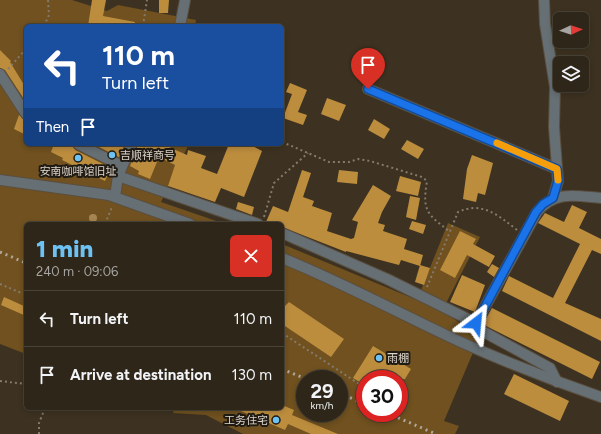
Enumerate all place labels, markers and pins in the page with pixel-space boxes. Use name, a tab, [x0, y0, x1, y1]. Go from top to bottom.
pin	[351, 48, 385, 89]
place label: 吉顺祥商号	[120, 149, 175, 162]
marker: 吉顺祥商号	[107, 150, 117, 160]
marker: 安南咖啡馆旧址	[73, 153, 83, 163]
place label: 安南咖啡馆旧址	[40, 165, 117, 178]
place label: 雨棚	[387, 352, 409, 365]
marker: 雨棚	[374, 353, 384, 363]
place label: 工务住宅	[224, 414, 268, 427]
marker: 工务住宅	[271, 415, 281, 425]

